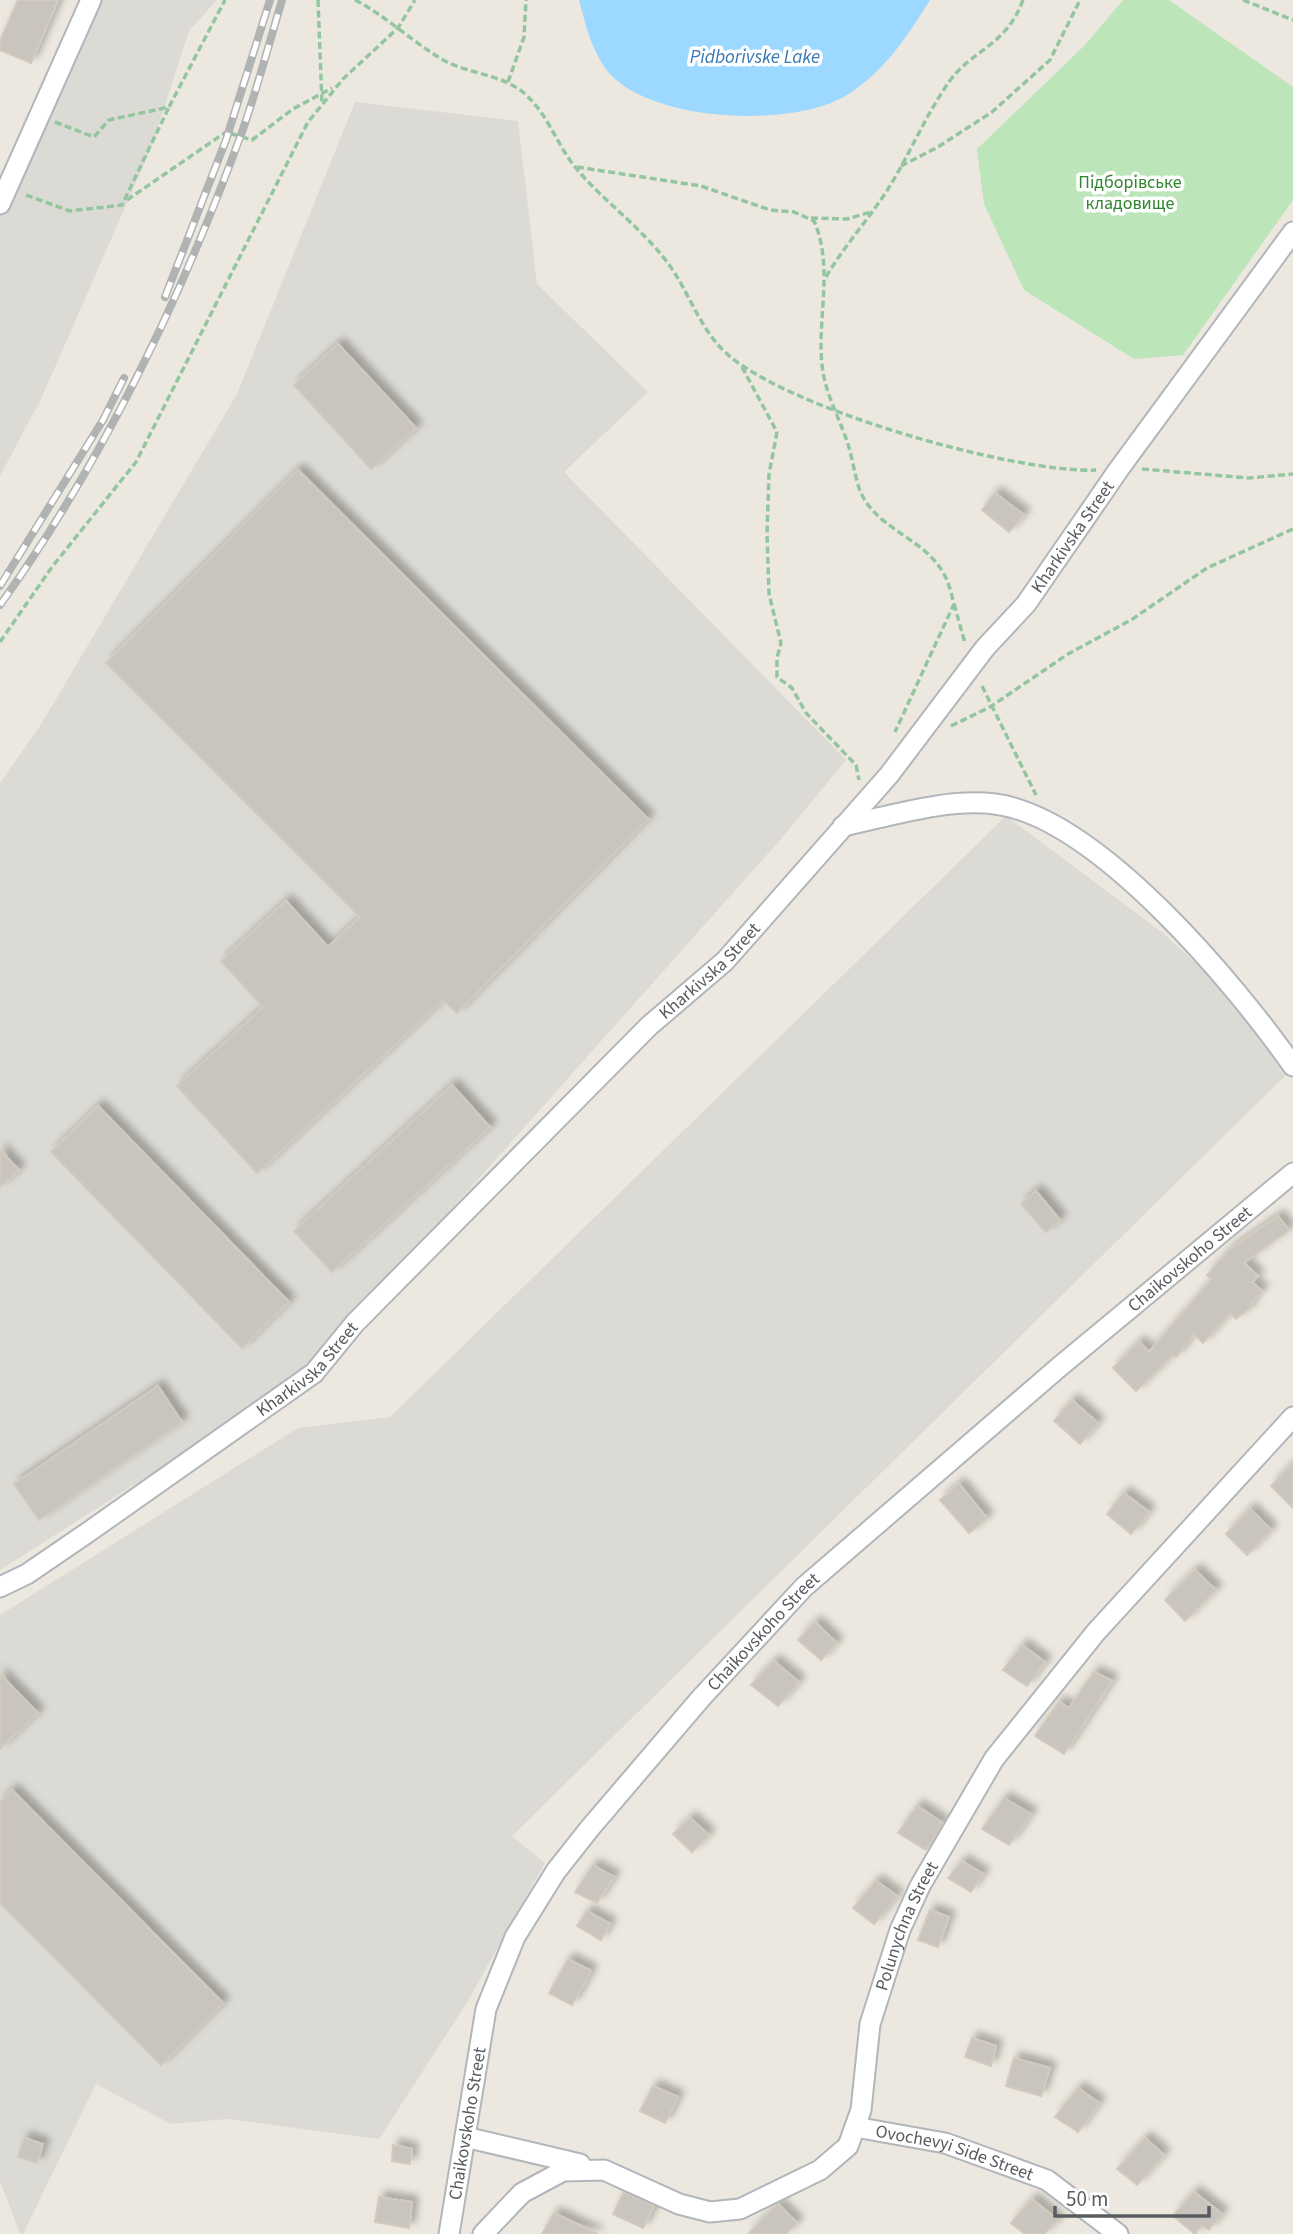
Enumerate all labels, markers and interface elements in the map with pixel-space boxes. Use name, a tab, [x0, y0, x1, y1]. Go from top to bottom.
water label: Pidborivske Lake	[690, 44, 820, 71]
park label: Підборівське кладовище	[1078, 170, 1182, 216]
street label: Kharkivska Street	[1025, 475, 1120, 598]
street label: Kharkivska Street	[653, 917, 766, 1025]
street label: Chaikovskoho Street	[1122, 1200, 1257, 1318]
street label: Kharkivska Street	[251, 1316, 364, 1422]
street label: Chaikovskoho Street	[701, 1567, 825, 1697]
street label: Polunychna Street	[869, 1857, 944, 1994]
street label: Chaikovskoho Street	[442, 2045, 492, 2202]
street label: Ovochevyi Side Street	[874, 2118, 1037, 2187]
scale bar	[1055, 2174, 1209, 2218]
text: 50 m	[1066, 2184, 1108, 2214]

